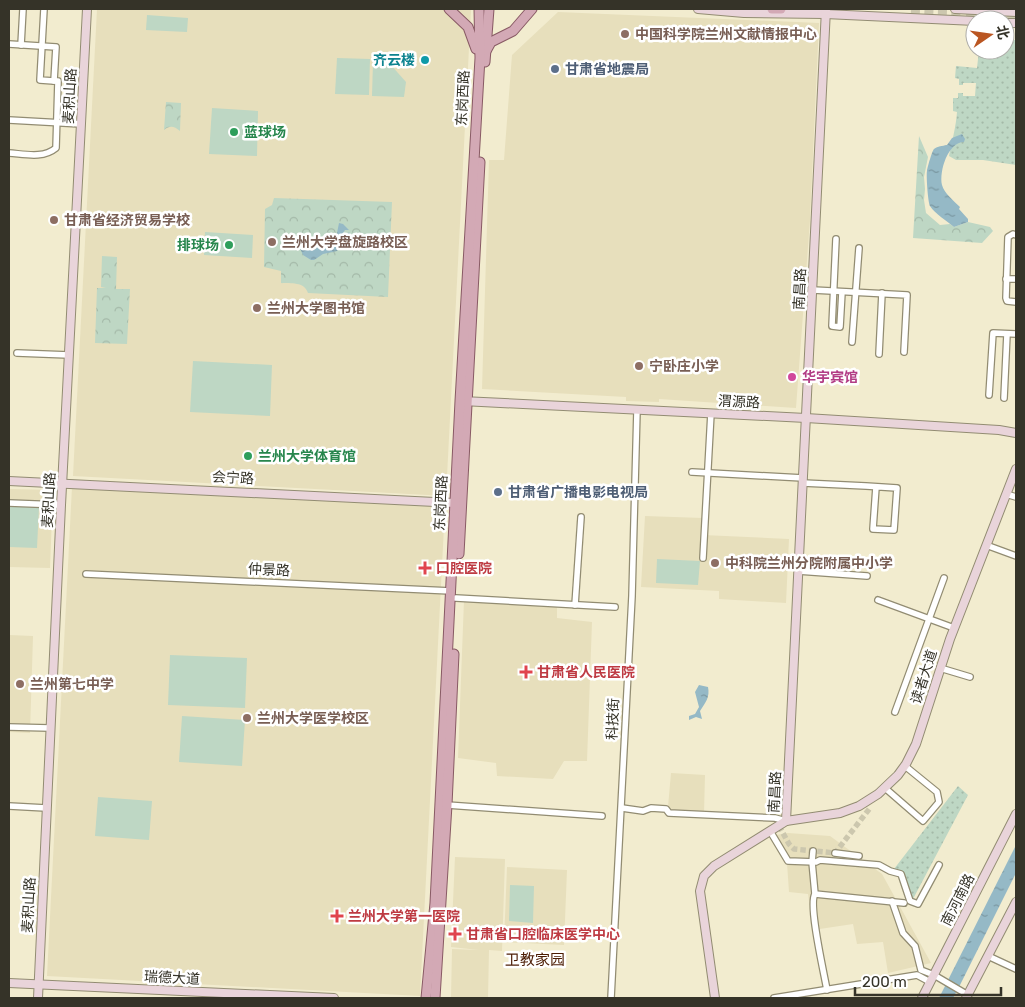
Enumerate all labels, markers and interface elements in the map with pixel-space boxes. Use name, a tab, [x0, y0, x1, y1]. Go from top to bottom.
north arrow	[965, 10, 1015, 60]
text: 北	[992, 23, 1012, 41]
place label: 中国科学院兰州文献情报中心	[635, 26, 817, 43]
marker: 中国科学院兰州文献情报中心	[619, 28, 631, 40]
place label: 齐云楼	[373, 52, 415, 69]
marker: 齐云楼	[419, 54, 431, 66]
place label: 甘肃省地震局	[565, 61, 649, 78]
marker: 甘肃省地震局	[549, 63, 561, 75]
street label: 麦积山路	[60, 68, 80, 124]
street label: 东岗西路	[453, 70, 473, 126]
place label: 蓝球场	[244, 124, 286, 141]
marker: 蓝球场	[228, 126, 240, 138]
place label: 甘肃省经济贸易学校	[64, 212, 190, 229]
marker: 甘肃省经济贸易学校	[48, 214, 60, 226]
place label: 兰州大学盘旋路校区	[282, 234, 408, 251]
marker: 兰州大学盘旋路校区	[266, 236, 278, 248]
place label: 排球场	[177, 237, 219, 254]
marker: 排球场	[223, 239, 235, 251]
street label: 南昌路	[790, 268, 810, 310]
place label: 兰州大学图书馆	[267, 300, 365, 317]
marker: 兰州大学图书馆	[251, 302, 263, 314]
place label: 宁卧庄小学	[649, 358, 719, 375]
marker: 宁卧庄小学	[633, 360, 645, 372]
place label: 华宇宾馆	[802, 369, 858, 386]
marker: 华宇宾馆	[786, 371, 798, 383]
street label: 渭源路	[718, 392, 760, 412]
place label: 兰州大学体育馆	[258, 448, 356, 465]
marker: 兰州大学体育馆	[242, 450, 254, 462]
street label: 会宁路	[212, 468, 254, 488]
street label: 麦积山路	[39, 472, 59, 528]
street label: 东岗西路	[431, 475, 451, 531]
place label: 甘肃省广播电影电视局	[508, 484, 648, 501]
marker: 甘肃省广播电影电视局	[492, 486, 504, 498]
place label: 中科院兰州分院附属中小学	[725, 555, 893, 572]
marker: 中科院兰州分院附属中小学	[709, 557, 721, 569]
street label: 仲景路	[248, 560, 290, 580]
place label: 口腔医院	[436, 560, 492, 577]
marker: 口腔医院	[418, 561, 432, 575]
street label: 读者大道	[907, 648, 941, 706]
place label: 甘肃省人民医院	[537, 664, 635, 681]
marker: 甘肃省人民医院	[519, 665, 533, 679]
place label: 兰州第七中学	[30, 676, 114, 693]
marker: 兰州第七中学	[14, 678, 26, 690]
street label: 科技街	[603, 698, 623, 740]
place label: 兰州大学医学校区	[257, 710, 369, 727]
marker: 兰州大学医学校区	[241, 712, 253, 724]
street label: 南昌路	[765, 771, 785, 813]
street label: 南河南路	[938, 871, 978, 929]
street label: 麦积山路	[19, 877, 39, 933]
place label: 兰州大学第一医院	[348, 908, 460, 925]
marker: 兰州大学第一医院	[330, 909, 344, 923]
place label: 甘肃省口腔临床医学中心	[466, 926, 620, 943]
marker: 甘肃省口腔临床医学中心	[448, 927, 462, 941]
district label: 卫教家园	[505, 951, 565, 969]
scale bar	[855, 964, 1001, 996]
street label: 瑞德大道	[144, 968, 200, 988]
text: 200 m	[862, 973, 907, 991]

